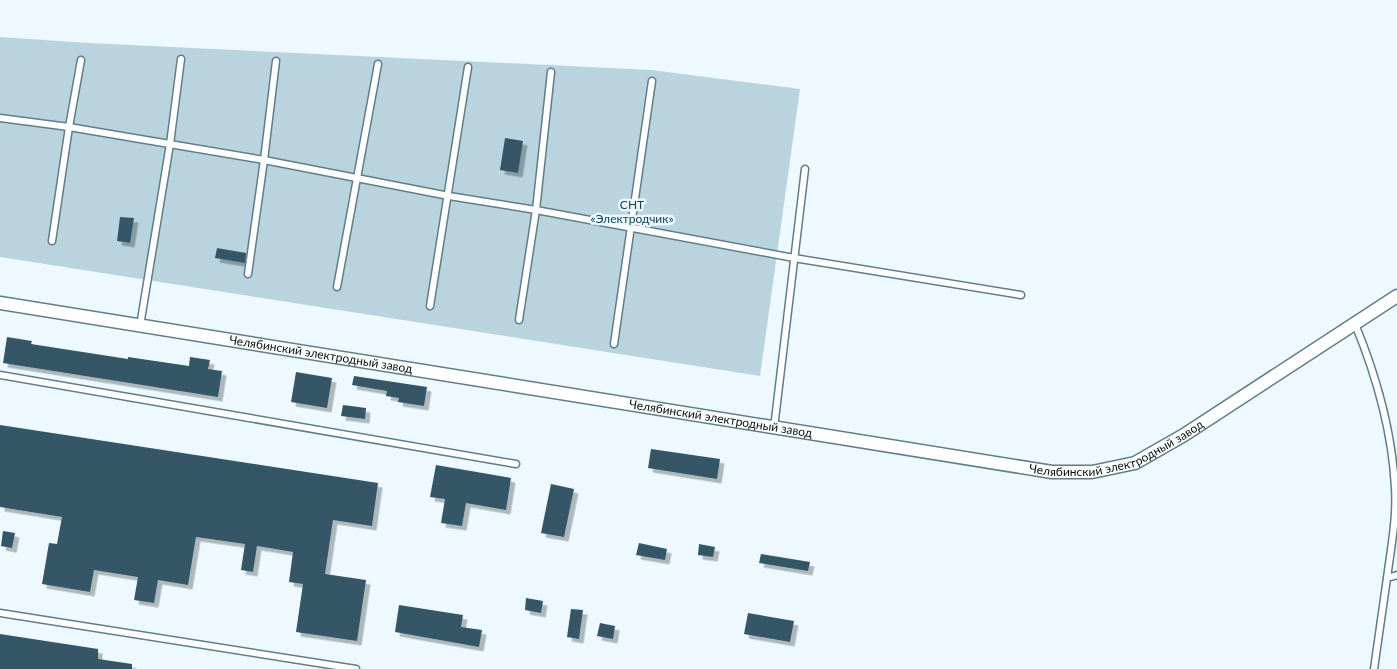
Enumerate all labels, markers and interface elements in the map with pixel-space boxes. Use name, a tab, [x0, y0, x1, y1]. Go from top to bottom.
park label: СНТ «Электродчик»	[590, 197, 674, 226]
street label: Челябинский электродный завод	[228, 332, 414, 376]
street label: Челябинский электродный завод	[628, 396, 814, 440]
street label: Челябинский электродный завод	[1028, 416, 1207, 479]

